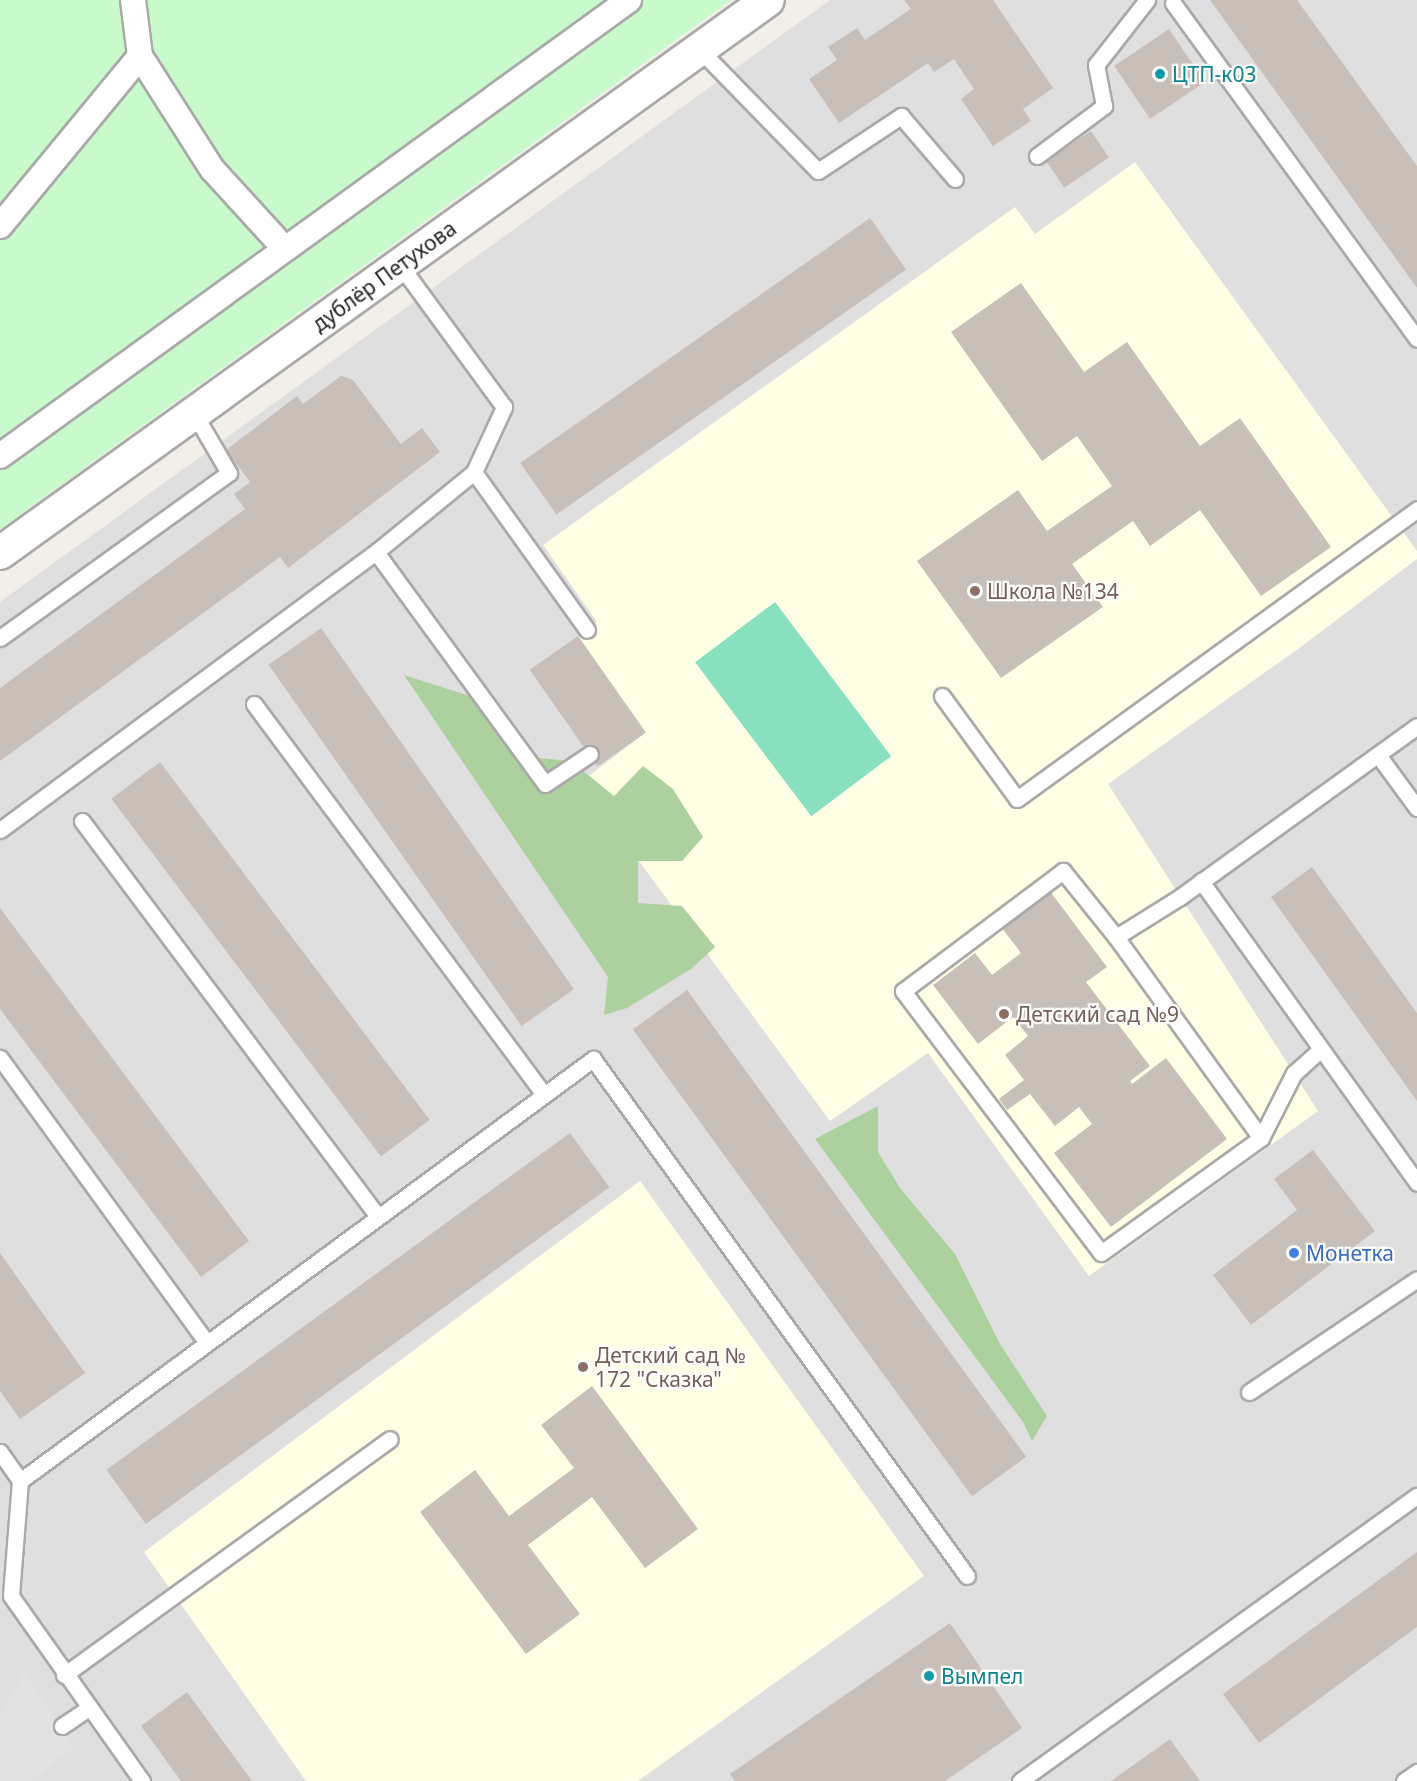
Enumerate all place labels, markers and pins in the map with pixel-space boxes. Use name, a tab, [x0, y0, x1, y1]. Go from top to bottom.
place label: ЦТП-к03	[1172, 61, 1257, 87]
marker: ЦТП-к03	[1153, 67, 1167, 81]
place label: Школа №134	[987, 578, 1119, 604]
marker: Школа №134	[968, 584, 982, 598]
place label: Детский сад №9	[1016, 1001, 1179, 1027]
marker: Детский сад №9	[997, 1007, 1011, 1021]
place label: Монетка	[1306, 1240, 1394, 1266]
marker: Монетка	[1287, 1246, 1301, 1260]
place label: Детский сад № 172 "Сказка"	[595, 1342, 746, 1392]
marker: Детский сад № 172 "Сказка"	[576, 1360, 590, 1374]
place label: Вымпел	[941, 1663, 1023, 1689]
marker: Вымпел	[922, 1669, 936, 1683]

